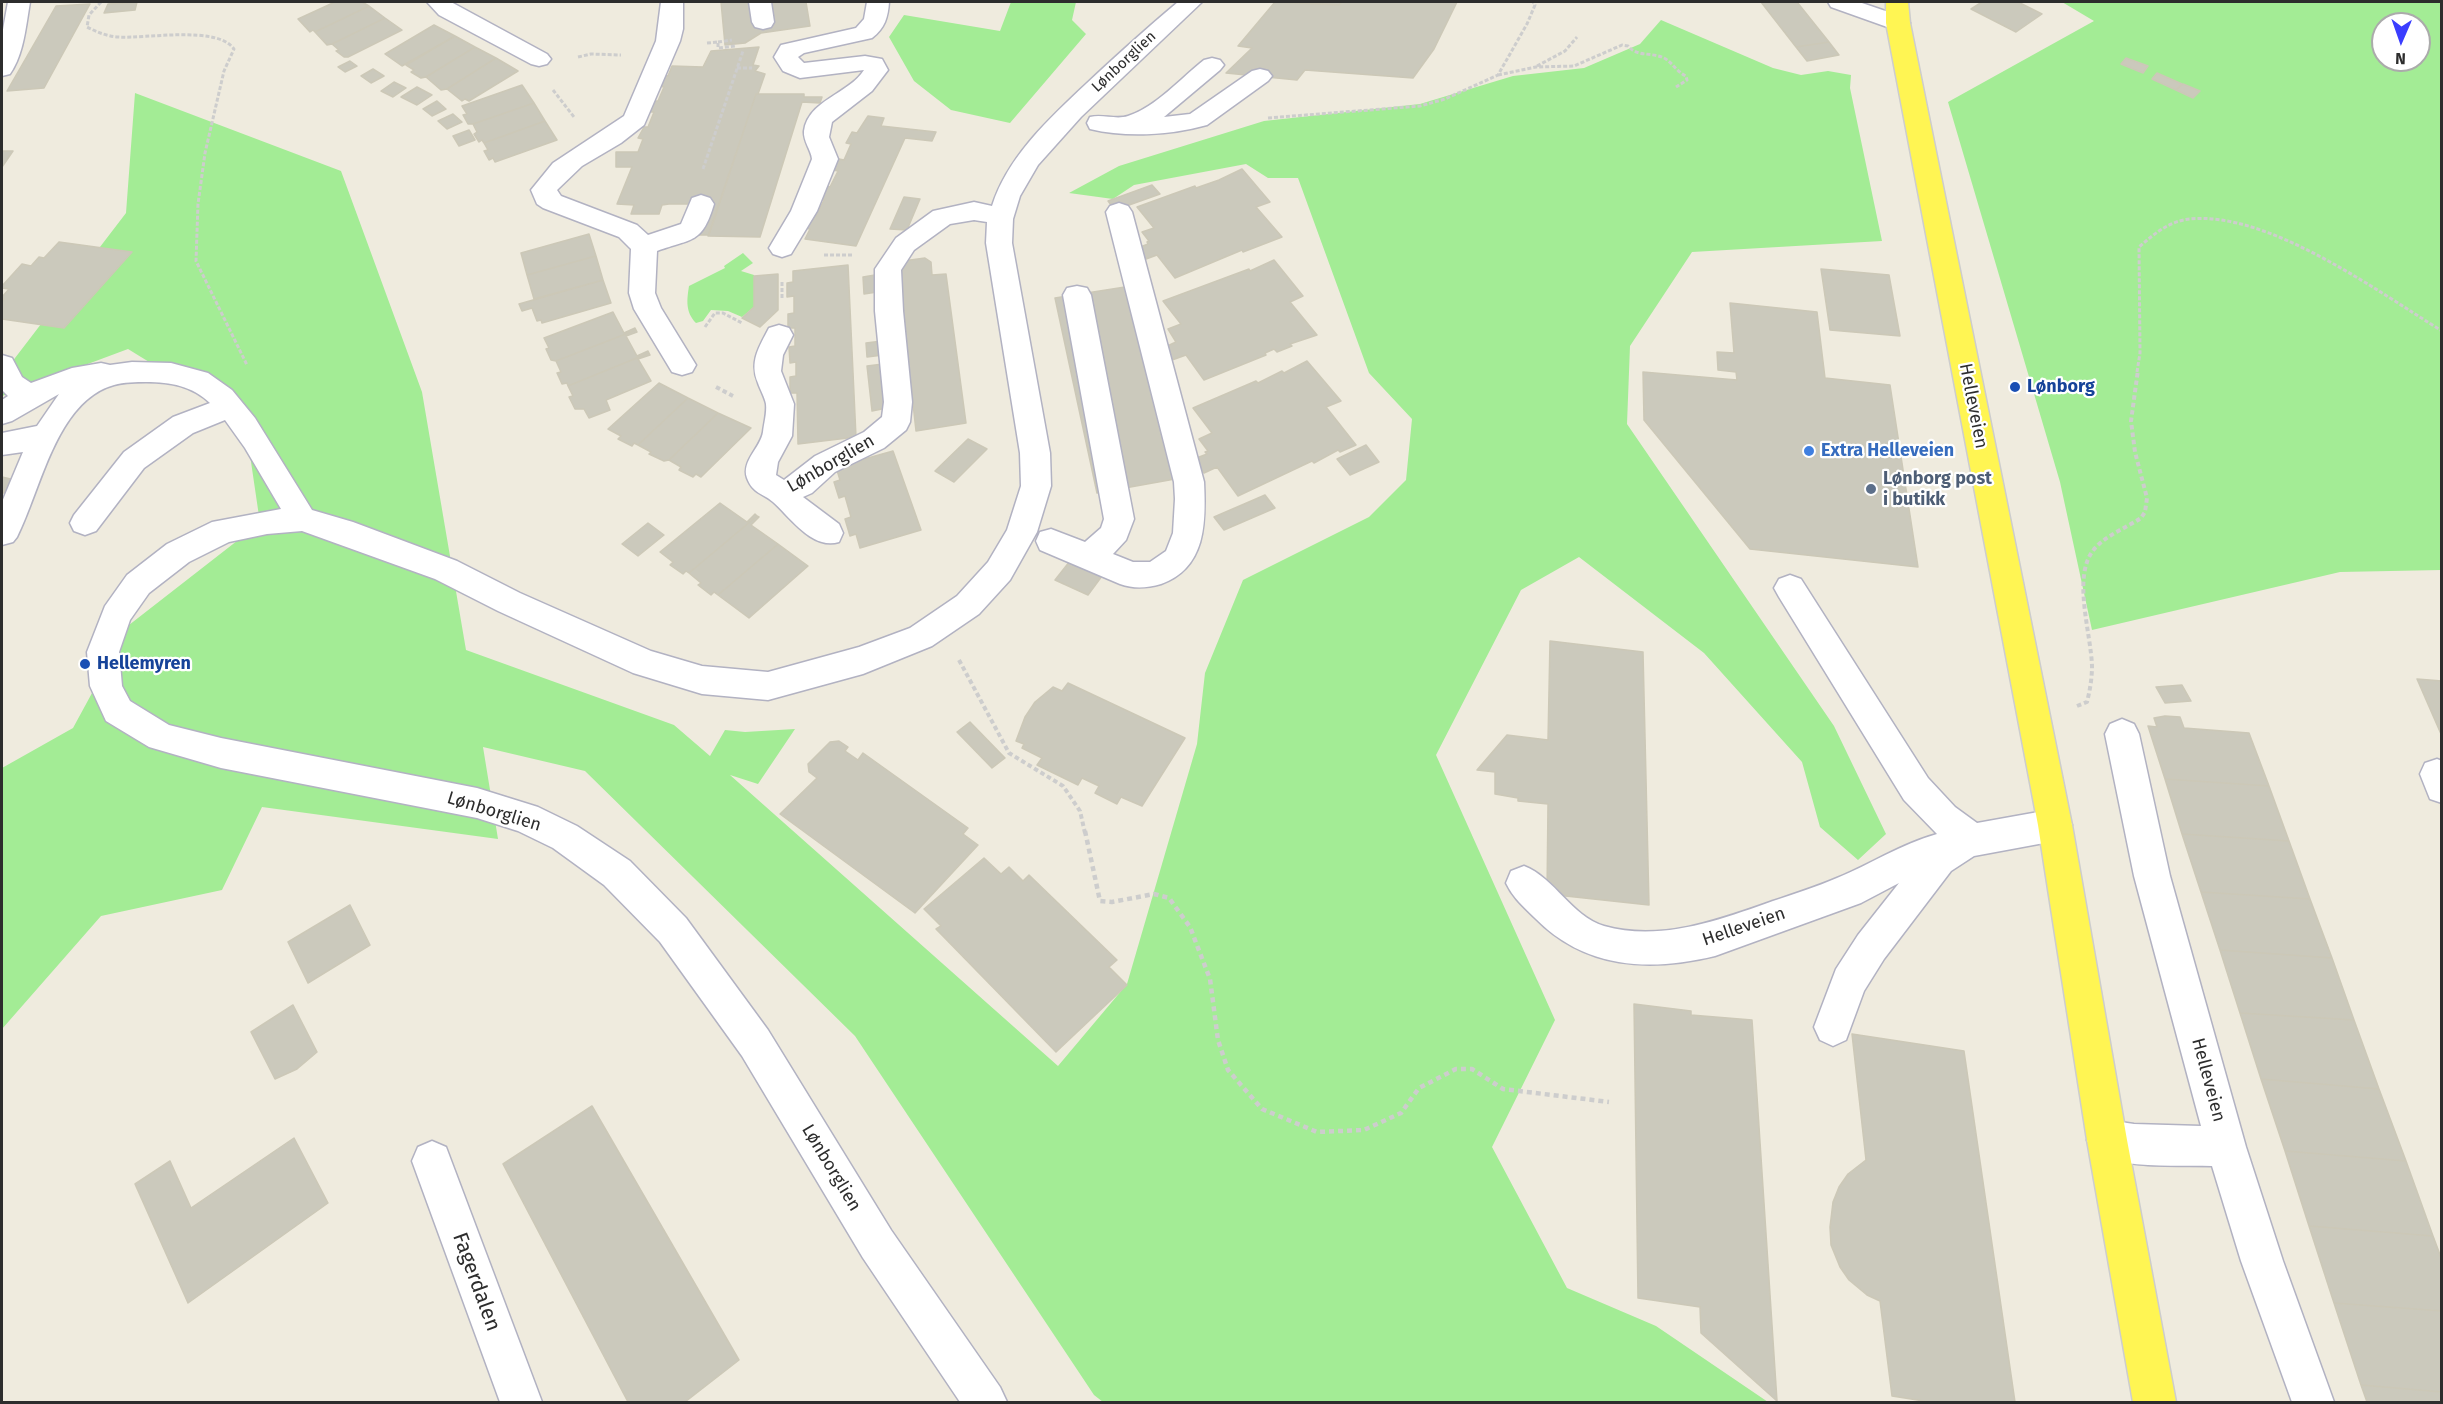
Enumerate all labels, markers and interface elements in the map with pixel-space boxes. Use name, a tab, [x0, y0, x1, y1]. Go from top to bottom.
north arrow	[2371, 12, 2431, 72]
street label: Lønborglien	[1088, 28, 1160, 96]
text: N	[2395, 49, 2406, 68]
street label: Helleveien	[1954, 362, 1992, 450]
place label: Lønborg	[2027, 376, 2095, 398]
marker: Lønborg	[2008, 380, 2022, 394]
street label: Lønborglien	[783, 430, 879, 498]
place label: Extra Helleveien	[1821, 440, 1954, 462]
marker: Extra Helleveien	[1802, 444, 1816, 458]
place label: Lønborg post i butikk	[1883, 468, 1992, 510]
marker: Lønborg post i butikk	[1864, 482, 1878, 496]
place label: Hellemyren	[97, 653, 191, 675]
marker: Hellemyren	[78, 657, 92, 671]
street label: Lønborglien	[444, 787, 544, 837]
street label: Helleveien	[1700, 903, 1788, 951]
street label: Helleveien	[2186, 1036, 2230, 1124]
street label: Lønborglien	[797, 1121, 865, 1215]
street label: Fagerdalen	[446, 1229, 506, 1335]

